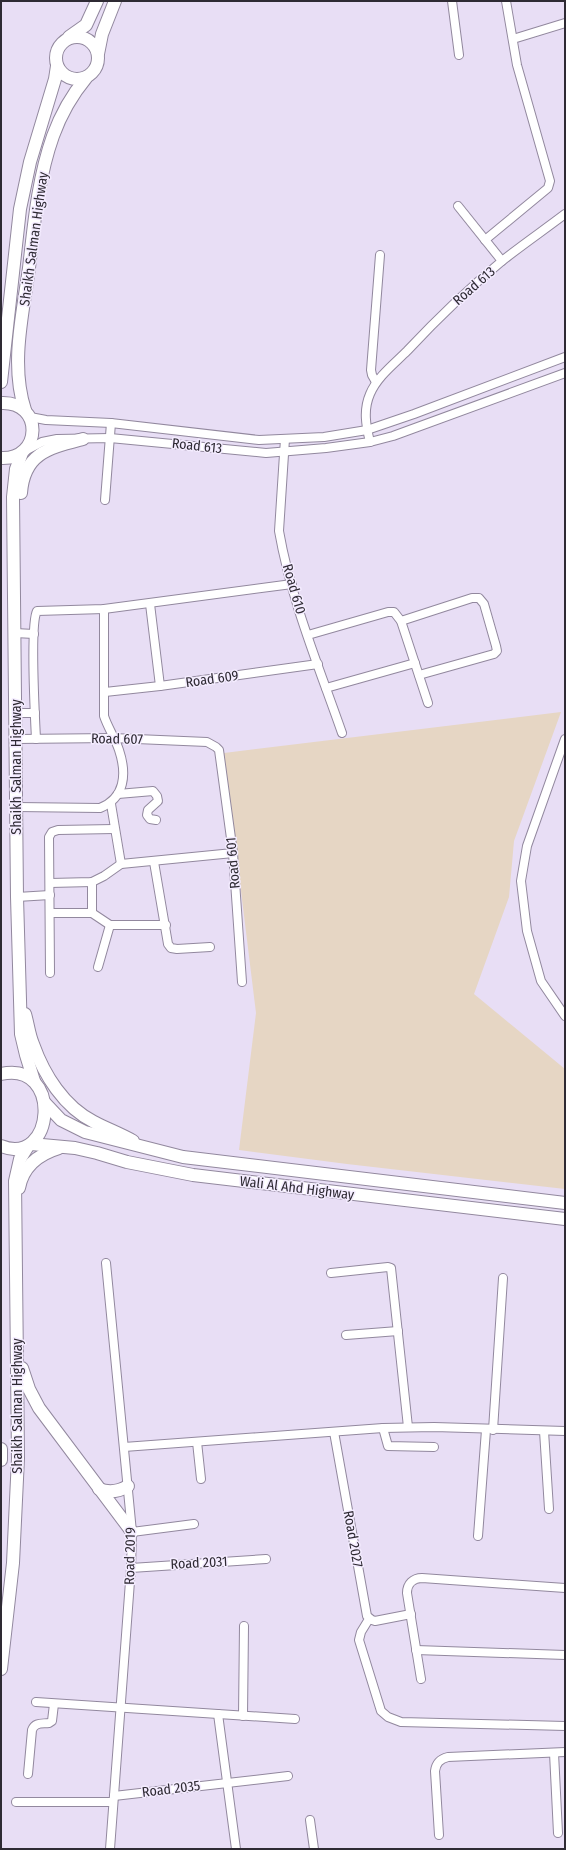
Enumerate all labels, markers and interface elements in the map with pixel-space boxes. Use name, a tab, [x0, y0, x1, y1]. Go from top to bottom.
street label: Shaikh Salman Highway	[16, 170, 52, 307]
street label: Road 613	[449, 263, 499, 309]
street label: Road 613	[171, 435, 223, 457]
street label: Road 610	[279, 562, 309, 616]
street label: Road 609	[184, 667, 240, 691]
street label: Shaikh Salman Highway	[8, 699, 25, 835]
street label: Road 607	[91, 730, 143, 748]
street label: Road 601	[222, 837, 244, 889]
street label: Wali Al Ahd Highway	[239, 1173, 356, 1204]
street label: Shaikh Salman Highway	[9, 1338, 26, 1474]
street label: Road 2027	[340, 1509, 366, 1569]
street label: Road 2019	[121, 1527, 139, 1585]
street label: Road 2031	[170, 1553, 228, 1573]
street label: Road 2035	[141, 1777, 201, 1801]

